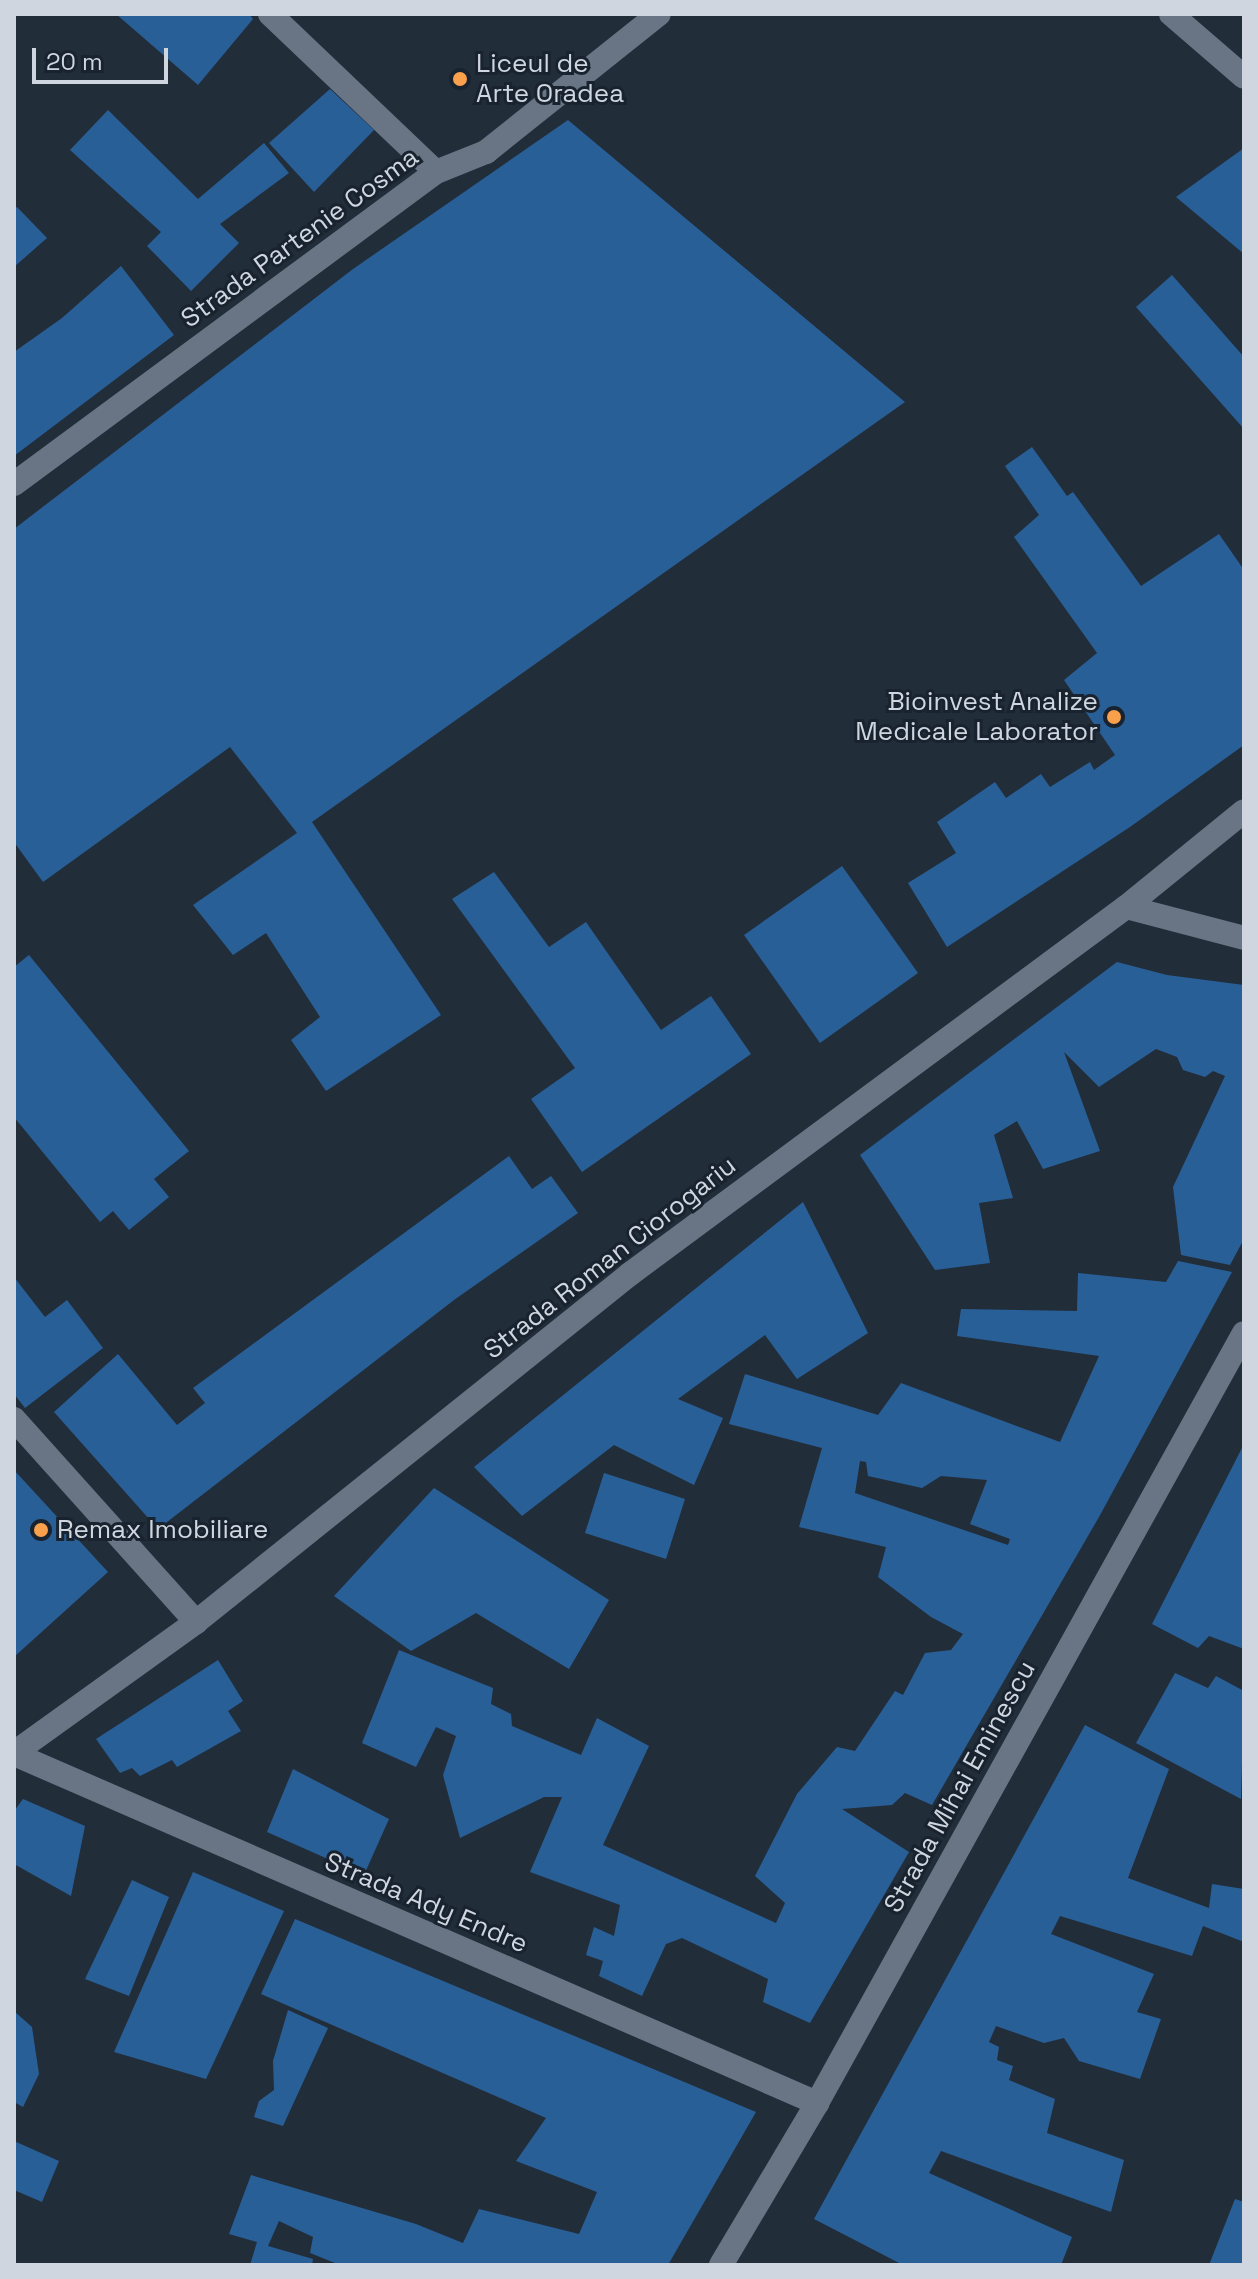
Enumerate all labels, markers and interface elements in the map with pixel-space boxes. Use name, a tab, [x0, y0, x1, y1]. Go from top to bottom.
scale bar	[36, 32, 172, 82]
text: 20 m	[46, 46, 103, 77]
place label: Liceul de Arte Oradea	[476, 48, 624, 110]
marker: Liceul de Arte Oradea	[451, 70, 469, 88]
street label: Strada Partenie Cosma	[175, 142, 425, 334]
place label: Bioinvest Analize Medicale Laborator	[855, 686, 1098, 748]
marker: Bioinvest Analize Medicale Laborator	[1105, 708, 1123, 726]
street label: Strada Roman Ciorogariu	[478, 1150, 742, 1366]
place label: Remax Imobiliare	[57, 1514, 269, 1546]
marker: Remax Imobiliare	[32, 1521, 50, 1539]
street label: Strada Mihai Eminescu	[878, 1656, 1042, 1918]
street label: Strada Ady Endre	[320, 1846, 532, 1960]

